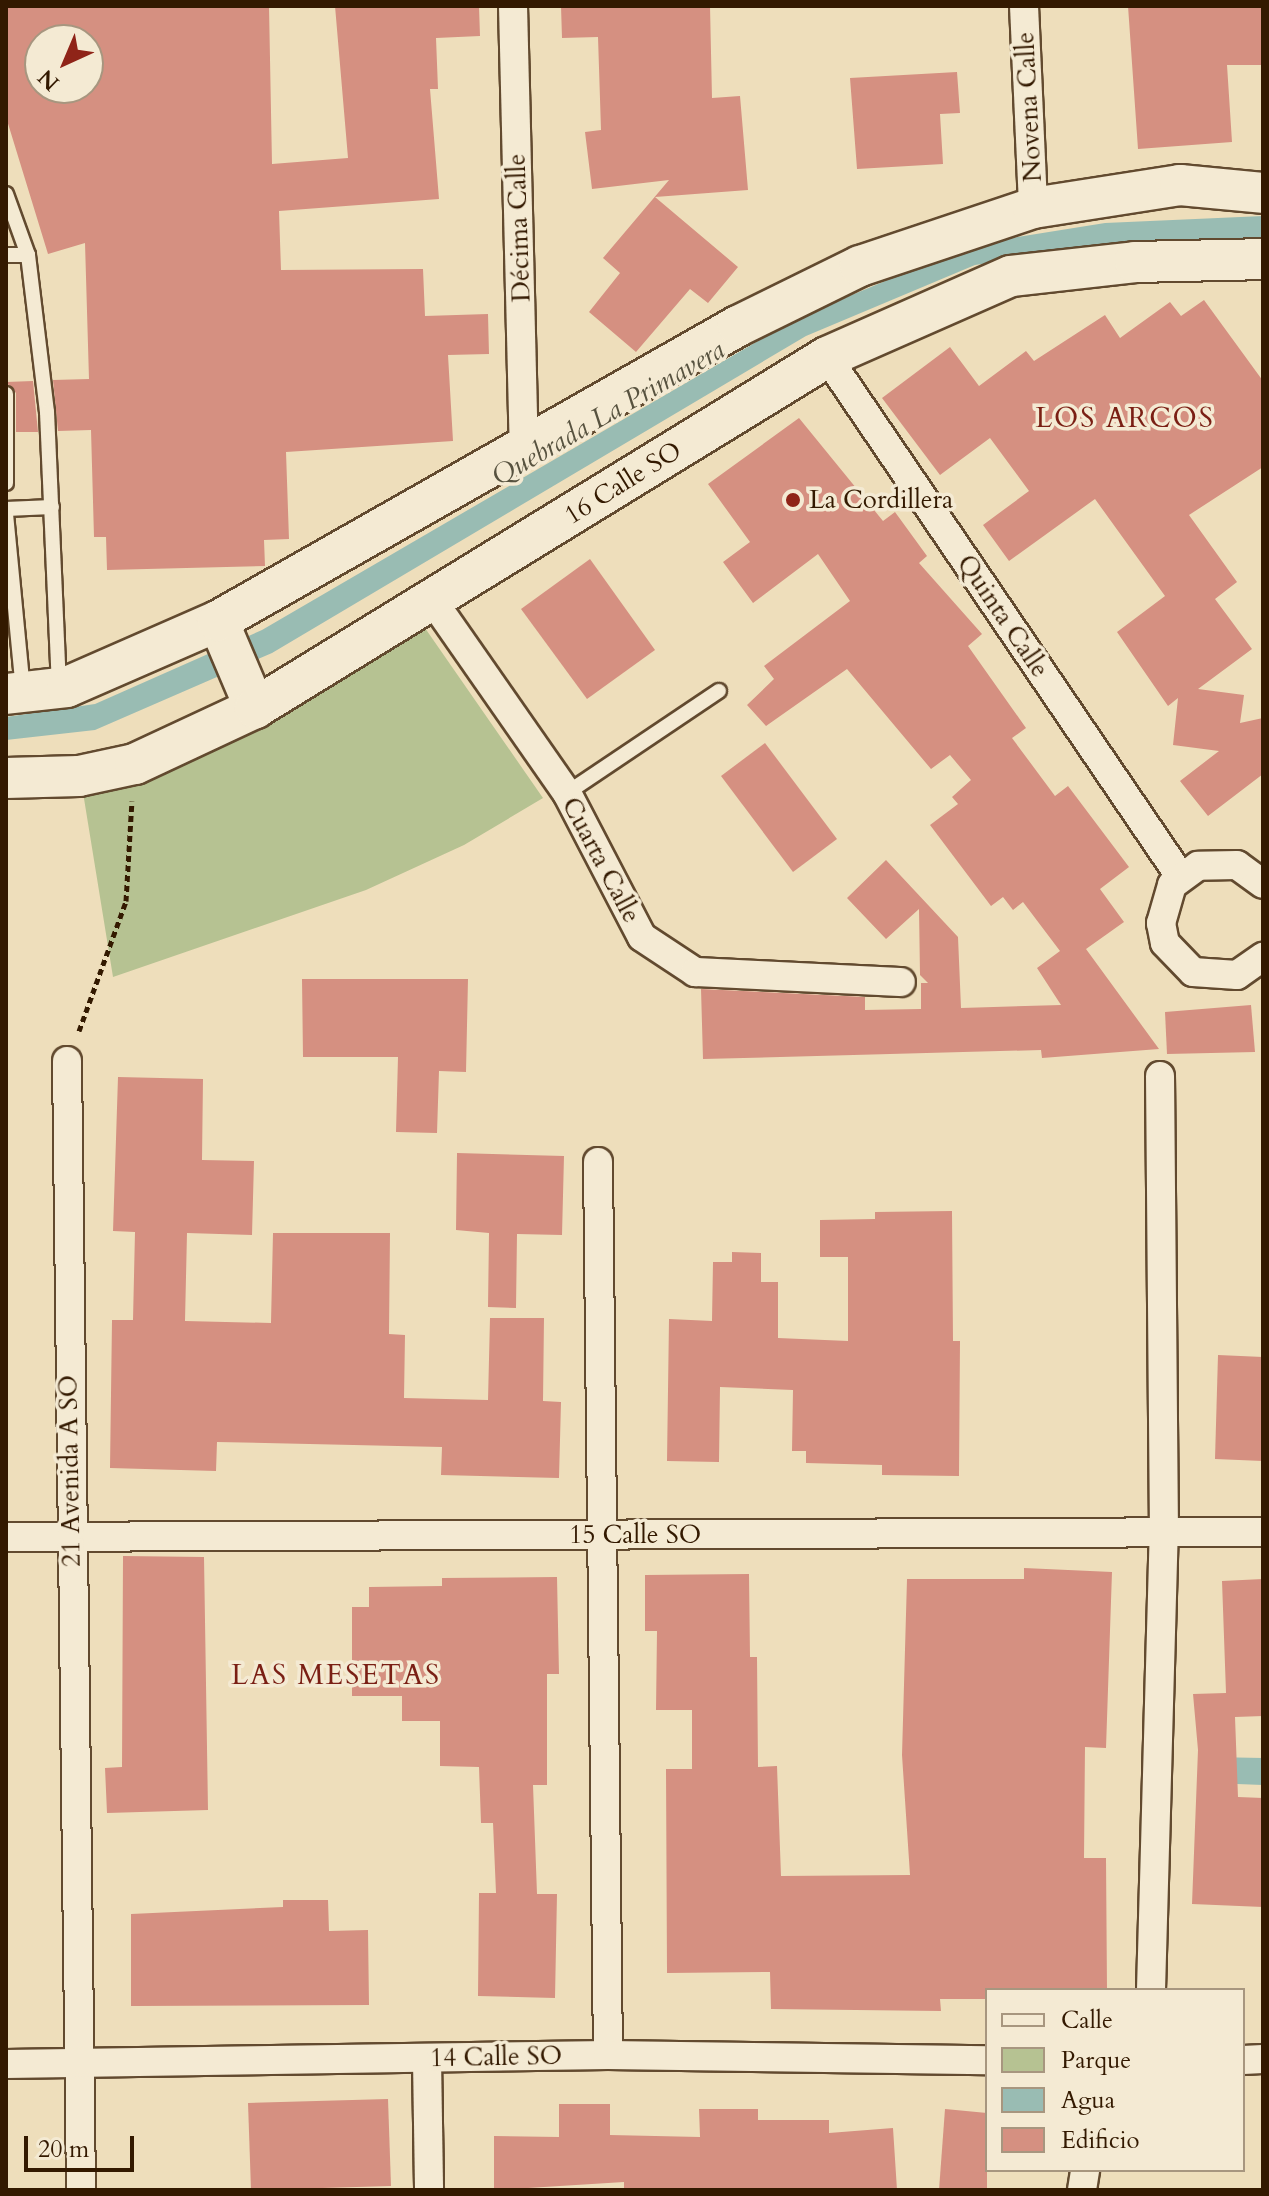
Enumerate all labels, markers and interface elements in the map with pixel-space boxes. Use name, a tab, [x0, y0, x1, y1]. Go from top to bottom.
north arrow	[24, 24, 104, 104]
street label: Novena Calle	[1009, 31, 1049, 183]
text: N	[31, 62, 66, 97]
street label: Décima Calle	[501, 153, 537, 303]
water label: Quebrada La Primavera	[486, 333, 730, 493]
district label: LOS ARCOS	[1035, 401, 1215, 435]
street label: 16 Calle SO	[559, 435, 687, 531]
place label: La Cordillera	[809, 484, 953, 516]
marker: La Cordillera	[784, 491, 802, 509]
street label: Quinta Calle	[951, 549, 1055, 683]
street label: Cuarta Calle	[555, 792, 647, 928]
street label: 21 Avenida A SO	[53, 1375, 87, 1567]
street label: 15 Calle SO	[569, 1519, 701, 1551]
district label: LAS MESETAS	[231, 1658, 441, 1692]
legend	[985, 1988, 1245, 2172]
text: Calle	[1061, 2004, 1113, 2037]
street label: 14 Calle SO	[430, 2040, 562, 2074]
text: Parque	[1061, 2044, 1131, 2077]
text: Agua	[1061, 2084, 1115, 2117]
scale bar	[28, 2120, 138, 2170]
text: Edificio	[1061, 2124, 1140, 2157]
text: 20 m	[38, 2133, 89, 2166]

